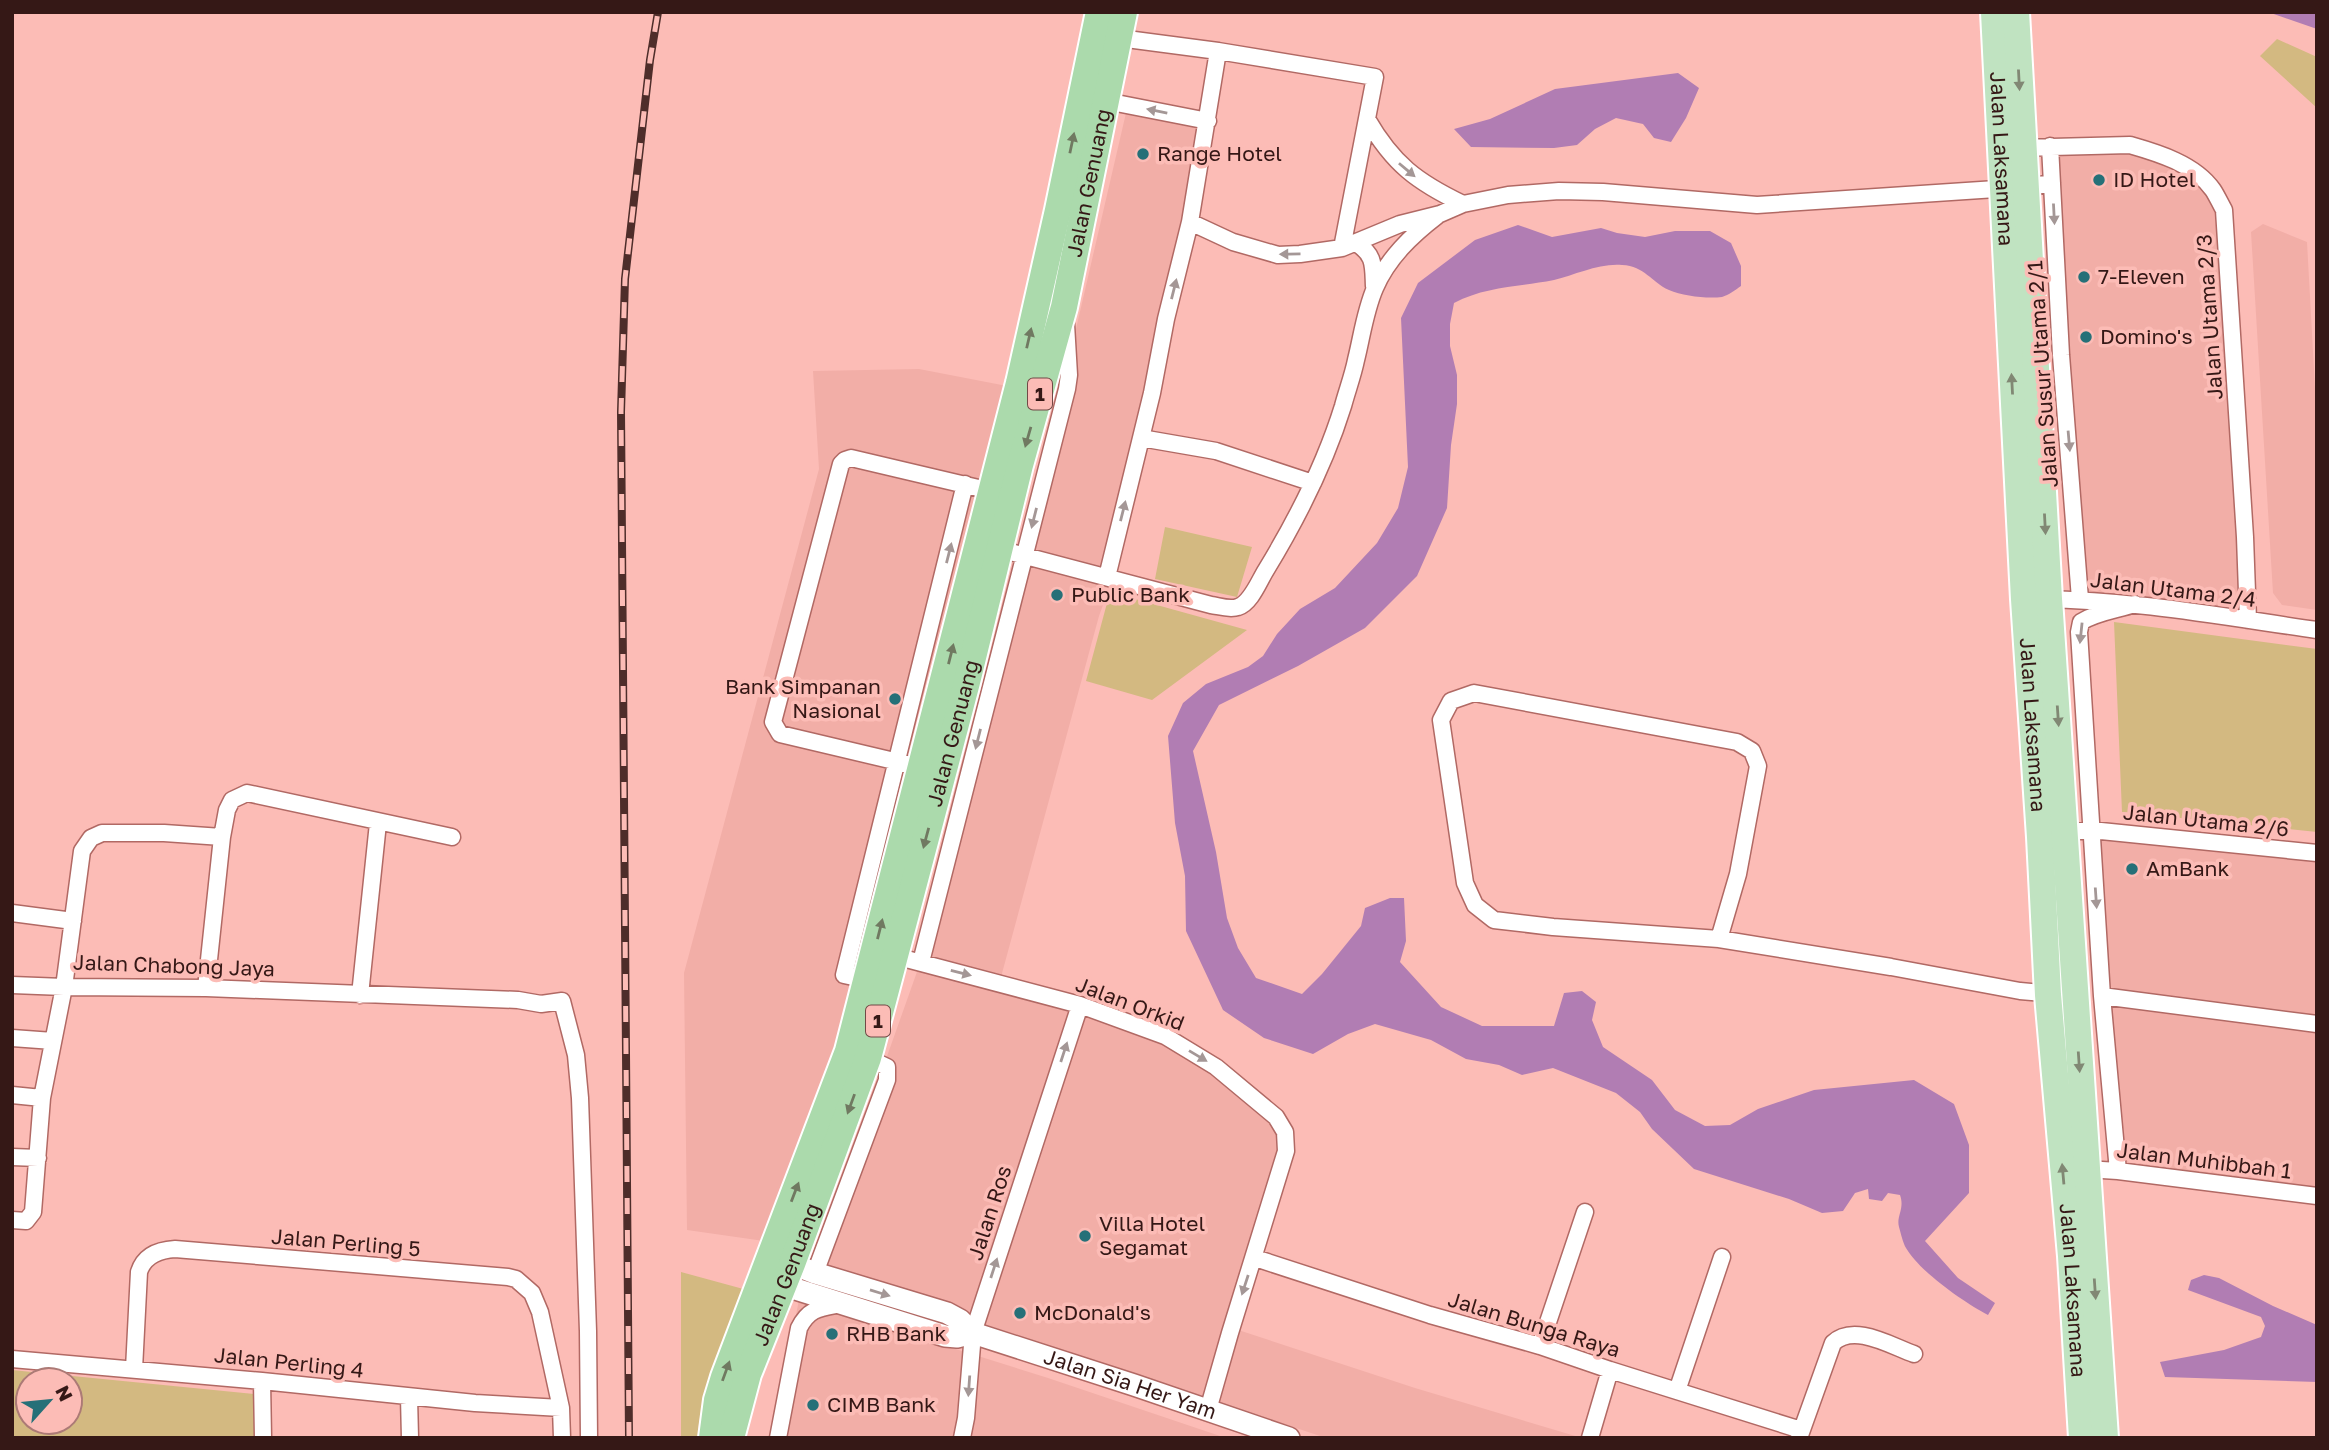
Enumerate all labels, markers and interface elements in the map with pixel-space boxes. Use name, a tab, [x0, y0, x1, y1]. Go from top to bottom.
one-way arrow	[2014, 70, 2025, 92]
street label: Jalan Laksamana	[1985, 71, 2020, 247]
one-way arrow	[1146, 105, 1168, 116]
street label: Jalan Genuang	[1060, 106, 1116, 259]
one-way arrow	[1066, 132, 1077, 154]
place label: Range Hotel	[1157, 140, 1282, 166]
marker: Range Hotel	[1135, 146, 1151, 162]
one-way arrow	[1399, 162, 1416, 177]
place label: ID Hotel	[2113, 166, 2195, 192]
marker: ID Hotel	[2091, 172, 2107, 188]
one-way arrow	[2048, 203, 2059, 225]
street label: Jalan Utama 2/3	[2190, 233, 2228, 401]
one-way arrow	[1278, 248, 1300, 260]
street label: Jalan Susur Utama 2/1	[2021, 260, 2063, 488]
place label: 7-Eleven	[2098, 263, 2185, 289]
marker: 7-Eleven	[2076, 269, 2092, 285]
one-way arrow	[1169, 278, 1180, 300]
place label: Domino's	[2100, 323, 2193, 349]
one-way arrow	[1024, 327, 1035, 349]
marker: Domino's	[2078, 329, 2094, 345]
one-way arrow	[2007, 373, 2018, 395]
road number: 1	[1028, 378, 1052, 410]
one-way arrow	[1022, 426, 1033, 448]
one-way arrow	[2064, 430, 2075, 452]
one-way arrow	[1118, 500, 1129, 522]
one-way arrow	[1028, 507, 1039, 529]
one-way arrow	[2040, 514, 2051, 536]
one-way arrow	[944, 542, 955, 564]
street label: Jalan Utama 2/4	[2089, 566, 2257, 612]
place label: Public Bank	[1071, 581, 1190, 607]
marker: Public Bank	[1049, 587, 1065, 603]
one-way arrow	[2075, 622, 2086, 644]
street label: Jalan Laksamana	[2015, 637, 2052, 813]
one-way arrow	[946, 643, 957, 665]
street label: Jalan Genuang	[921, 657, 984, 809]
place label: Bank Simpanan Nasional	[725, 673, 881, 723]
marker: Bank Simpanan Nasional	[887, 691, 903, 707]
one-way arrow	[2052, 706, 2063, 728]
one-way arrow	[972, 728, 983, 750]
street label: Jalan Utama 2/6	[2122, 798, 2290, 842]
one-way arrow	[920, 828, 931, 850]
place label: AmBank	[2146, 855, 2230, 881]
marker: AmBank	[2124, 861, 2140, 877]
one-way arrow	[2091, 887, 2102, 909]
one-way arrow	[875, 918, 886, 940]
street label: Jalan Chabong Jaya	[73, 948, 275, 982]
one-way arrow	[951, 968, 972, 978]
street label: Jalan Orkid	[1072, 970, 1188, 1036]
road number: 1	[866, 1006, 890, 1036]
one-way arrow	[1059, 1041, 1070, 1062]
one-way arrow	[1188, 1050, 1207, 1062]
one-way arrow	[2074, 1051, 2085, 1073]
one-way arrow	[845, 1094, 856, 1115]
street label: Jalan Muhibbah 1	[2115, 1136, 2293, 1184]
street label: Jalan Ros	[962, 1162, 1017, 1263]
one-way arrow	[2058, 1163, 2069, 1185]
one-way arrow	[790, 1182, 801, 1203]
street label: Jalan Genuang	[747, 1199, 825, 1349]
street label: Jalan Laksamana	[2054, 1202, 2092, 1378]
place label: Villa Hotel Segamat	[1099, 1210, 1205, 1260]
street label: Jalan Perling 5	[270, 1223, 422, 1261]
marker: Villa Hotel Segamat	[1077, 1228, 1093, 1244]
one-way arrow	[989, 1258, 1000, 1279]
one-way arrow	[1240, 1275, 1250, 1296]
one-way arrow	[2090, 1278, 2101, 1300]
street label: Jalan Bunga Raya	[1445, 1286, 1623, 1363]
one-way arrow	[870, 1288, 891, 1298]
place label: McDonald's	[1034, 1299, 1151, 1325]
marker: McDonald's	[1012, 1305, 1028, 1321]
place label: RHB Bank	[846, 1320, 946, 1346]
marker: RHB Bank	[824, 1326, 840, 1342]
street label: Jalan Perling 4	[213, 1341, 365, 1383]
street label: Jalan Sia Her Yam	[1041, 1343, 1220, 1424]
one-way arrow	[721, 1361, 732, 1382]
north arrow	[14, 1366, 84, 1436]
one-way arrow	[963, 1375, 974, 1397]
text: N	[51, 1381, 78, 1405]
place label: CIMB Bank	[827, 1391, 936, 1417]
marker: CIMB Bank	[805, 1397, 821, 1413]

